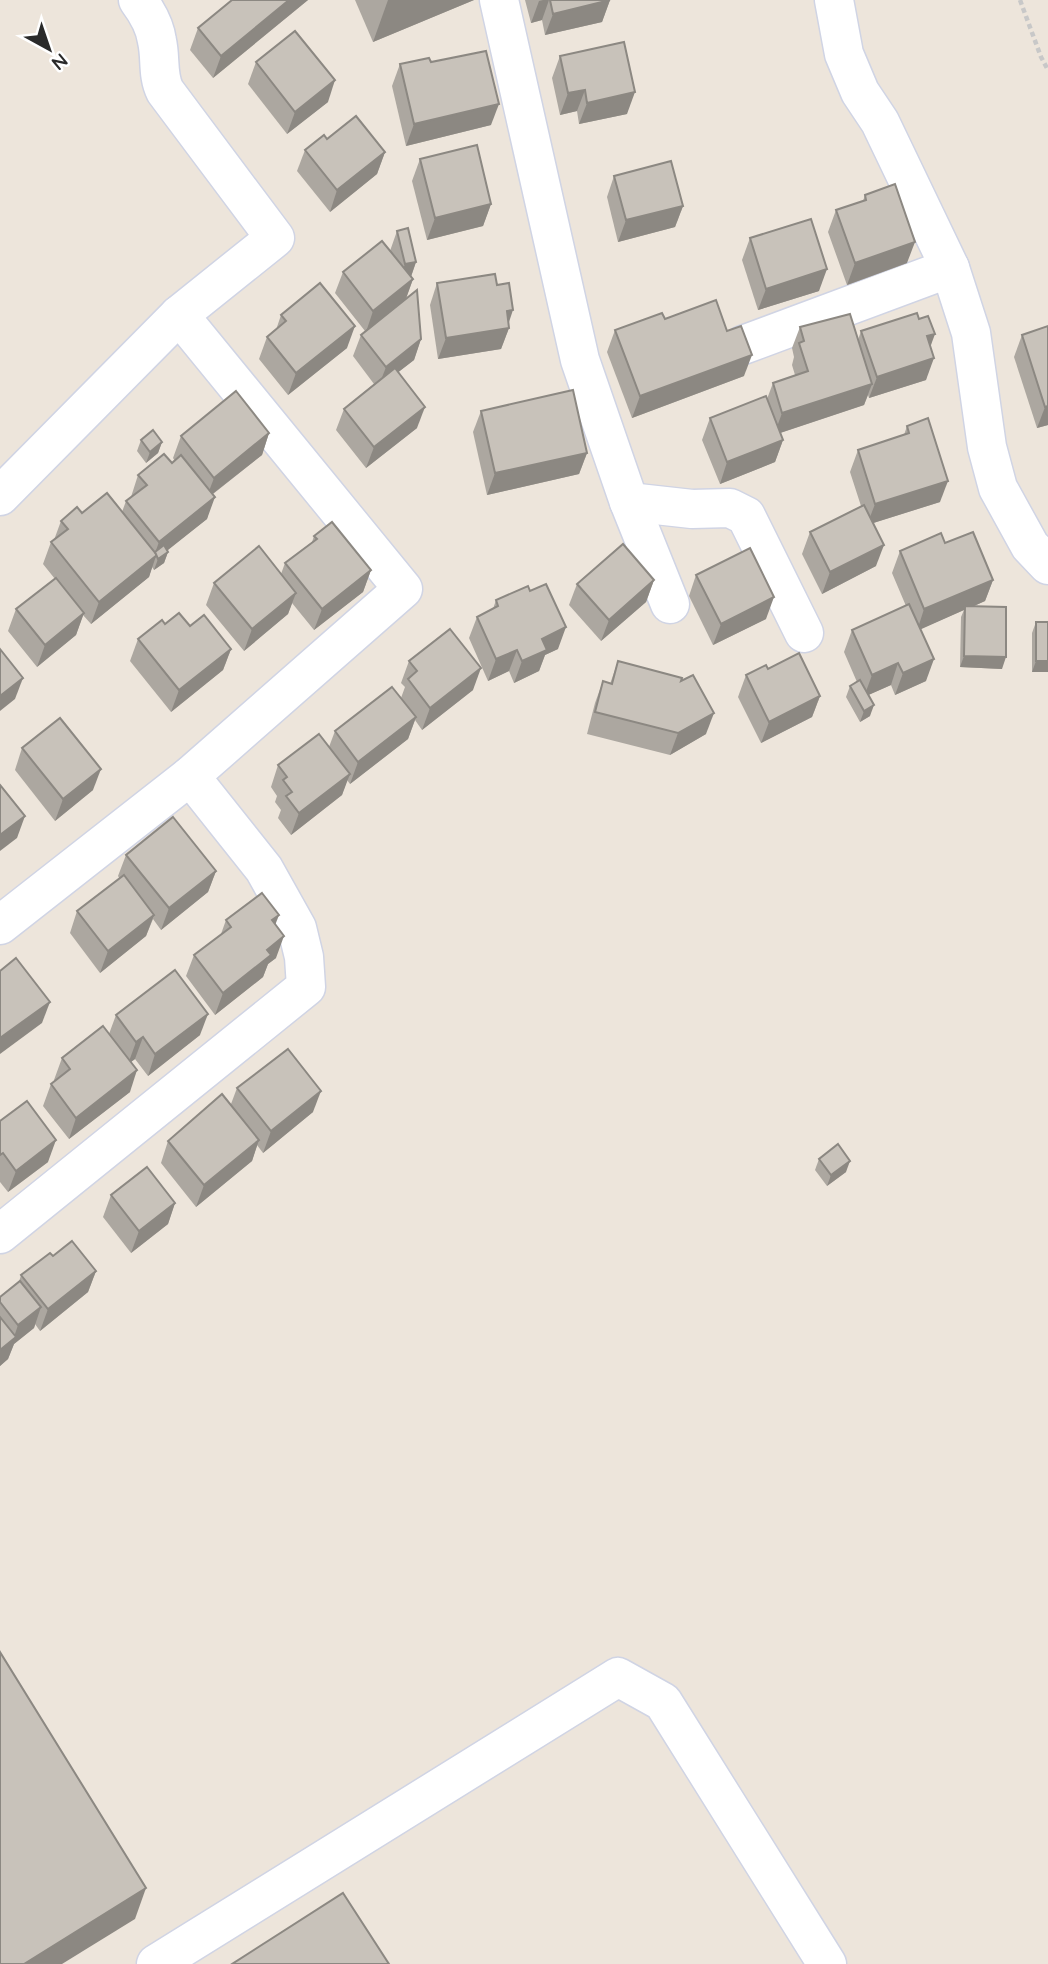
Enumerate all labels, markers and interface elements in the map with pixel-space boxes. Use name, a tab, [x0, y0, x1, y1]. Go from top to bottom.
north arrow	[14, 14, 84, 84]
text: N	[47, 48, 73, 76]

